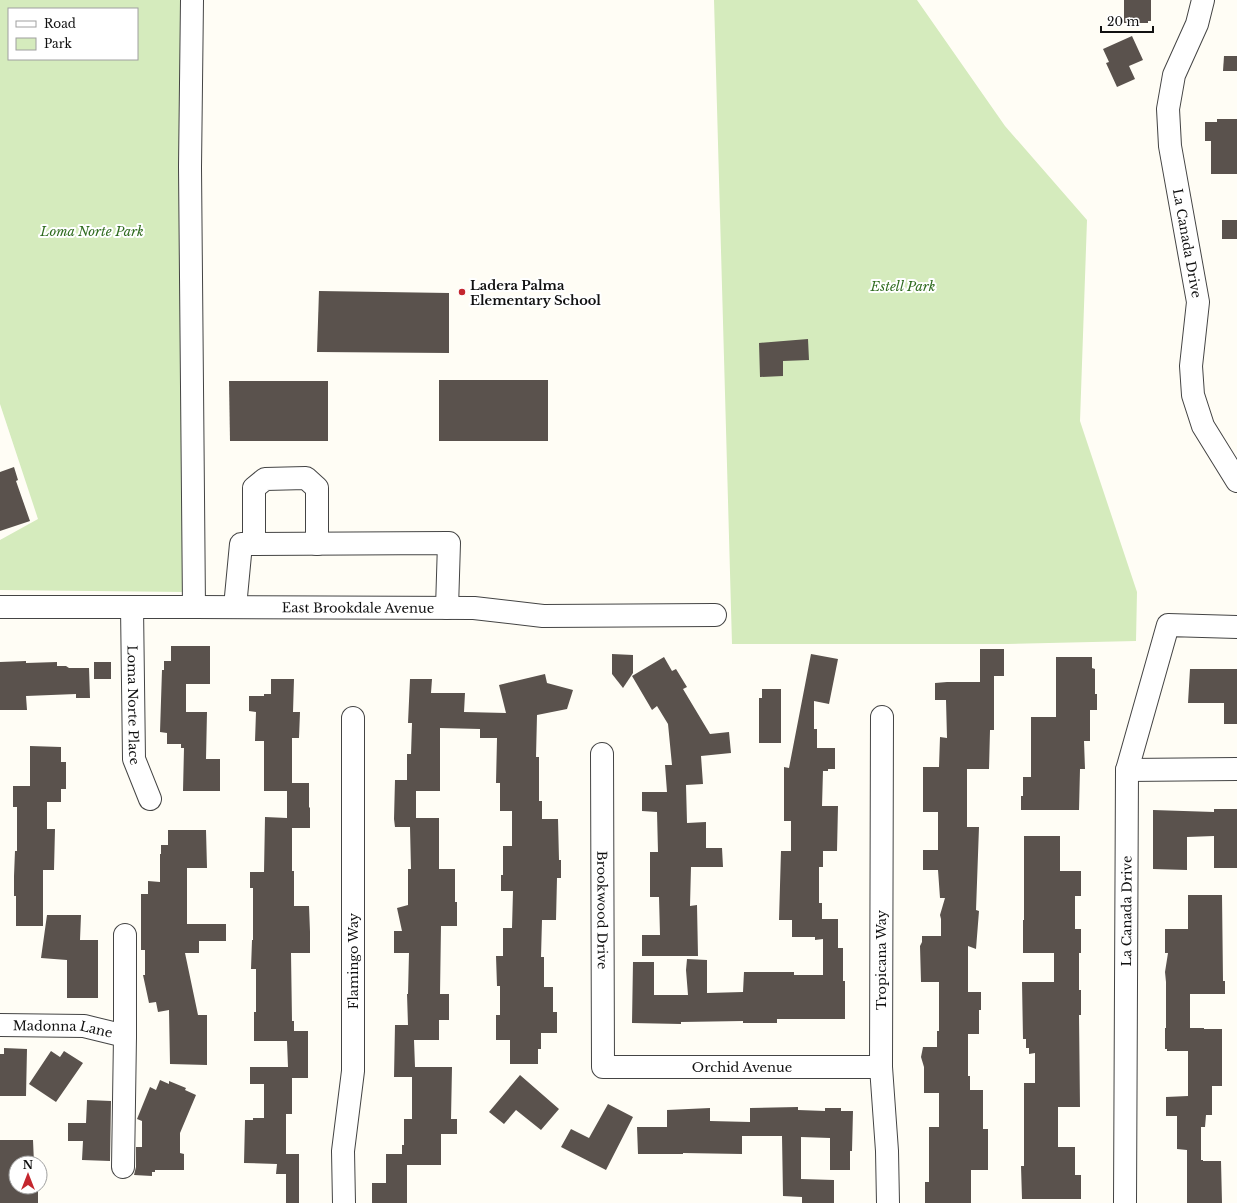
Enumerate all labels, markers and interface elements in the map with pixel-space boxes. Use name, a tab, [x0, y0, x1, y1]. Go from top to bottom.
legend	[8, 8, 138, 60]
scale bar	[1101, 8, 1153, 34]
text: 20 m	[1107, 14, 1139, 29]
text: Road	[44, 16, 76, 31]
text: Park	[44, 36, 72, 51]
street label: La Canada Drive	[1169, 187, 1206, 299]
park label: Loma Norte Park	[39, 223, 144, 240]
place label: Ladera Palma Elementary School	[470, 277, 601, 309]
park label: Estell Park	[870, 278, 936, 295]
marker: Ladera Palma Elementary School	[457, 287, 467, 297]
street label: East Brookdale Avenue	[282, 599, 434, 616]
street label: Loma Norte Place	[124, 645, 144, 768]
street label: Brookwood Drive	[594, 851, 611, 969]
street label: La Canada Drive	[1118, 856, 1135, 966]
street label: Tropicana Way	[873, 909, 890, 1010]
street label: Flamingo Way	[345, 912, 362, 1009]
street label: Madonna Lane	[13, 1017, 114, 1041]
street label: Orchid Avenue	[692, 1059, 792, 1076]
north arrow	[8, 1155, 48, 1195]
text: N	[23, 1158, 34, 1172]

